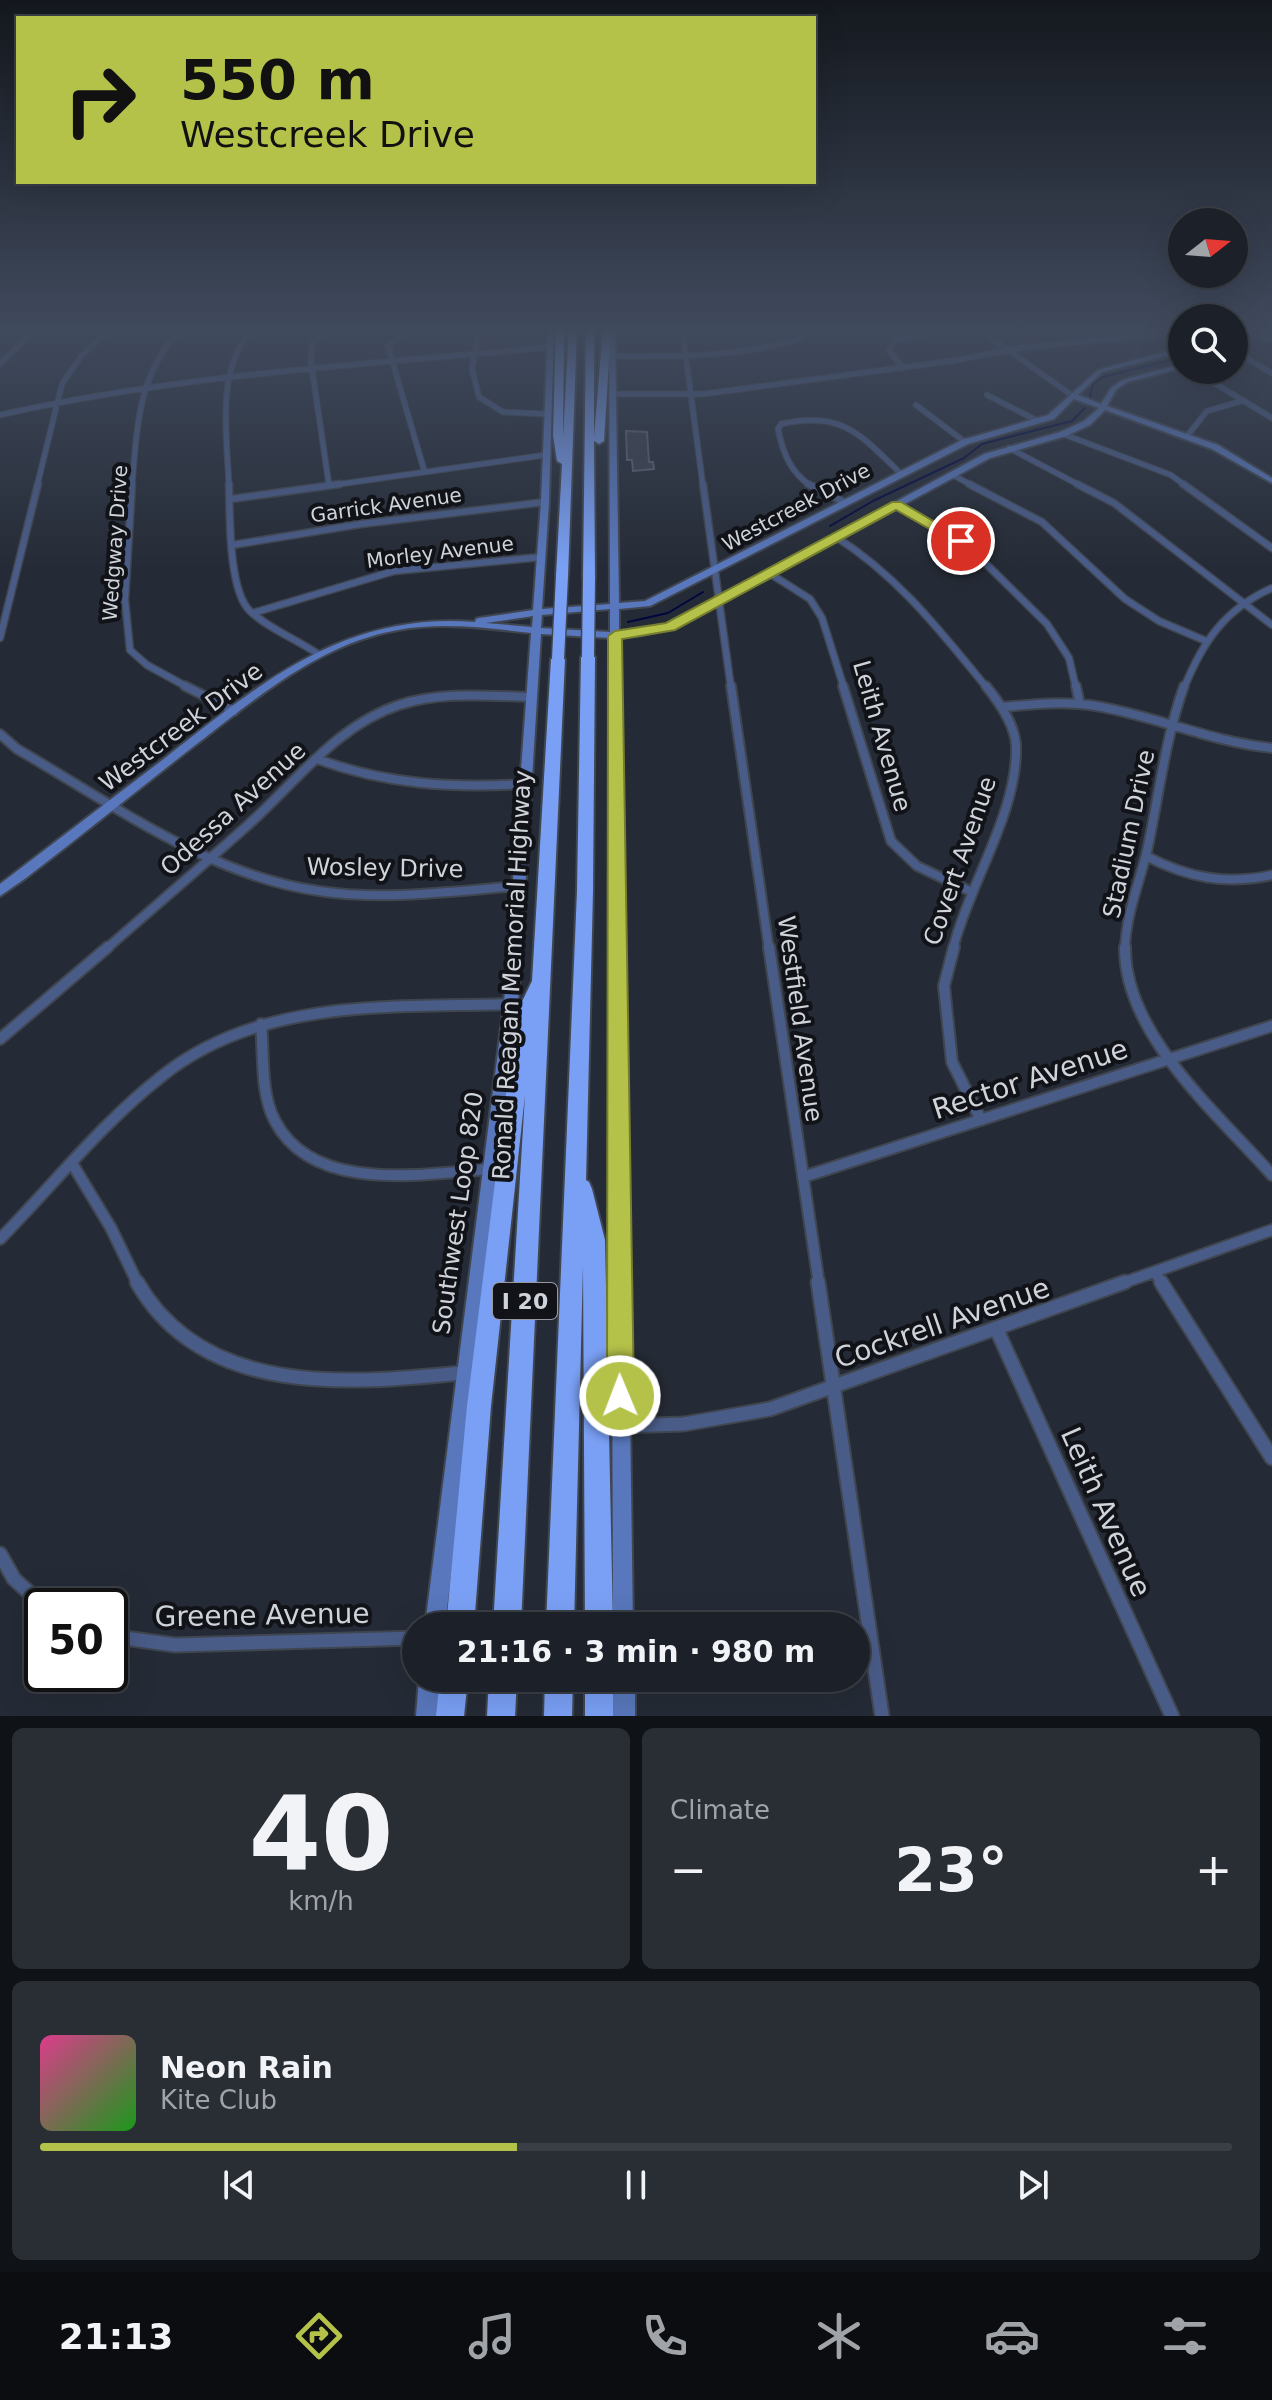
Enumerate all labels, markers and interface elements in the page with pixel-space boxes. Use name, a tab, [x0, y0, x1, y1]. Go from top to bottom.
text: 550 m	[180, 47, 375, 112]
icon: right	[48, 48, 152, 152]
text: Westcreek Drive	[180, 114, 475, 155]
north arrow	[1168, 208, 1248, 288]
map controls	[1168, 208, 1248, 384]
button: search	[1168, 304, 1248, 384]
street label: Westcreek Drive	[718, 458, 874, 556]
street label: Wedgway Drive	[98, 464, 132, 622]
street label: Garrick Avenue	[309, 482, 463, 528]
pin	[927, 507, 995, 575]
icon: arrive	[939, 519, 983, 563]
street label: Morley Avenue	[365, 531, 515, 573]
street label: Westcreek Drive	[94, 657, 268, 797]
street label: Leith Avenue	[847, 657, 917, 815]
street label: Odessa Avenue	[155, 737, 311, 881]
street label: Stadium Drive	[1097, 747, 1161, 921]
street label: Ronald Reagan Memorial Highway	[487, 769, 537, 1181]
street label: Covert Avenue	[918, 773, 1002, 949]
street label: Wosley Drive	[306, 853, 464, 883]
street label: Westfield Avenue	[772, 914, 828, 1124]
street label: Rector Avenue	[928, 1032, 1132, 1126]
street label: Southwest Loop 820	[427, 1090, 489, 1336]
street label: Cockrell Avenue	[830, 1271, 1054, 1375]
road number: I 20	[493, 1283, 557, 1319]
position arrow	[578, 1354, 662, 1438]
street label: Leith Avenue	[1054, 1422, 1158, 1602]
speed limit sign: 50	[24, 1588, 128, 1692]
street label: Greene Avenue	[154, 1597, 370, 1633]
text: 21:16 · 3 min · 980 m	[457, 1634, 815, 1669]
text: 40	[249, 1773, 393, 1895]
text: Climate	[670, 1795, 770, 1825]
text: 23°	[894, 1835, 1008, 1905]
text: −	[670, 1844, 707, 1895]
text: +	[1195, 1844, 1232, 1895]
text: km/h	[288, 1886, 354, 1916]
text: Neon Rain	[160, 2050, 333, 2085]
text: Kite Club	[160, 2085, 277, 2115]
icon: previous	[217, 2163, 261, 2207]
icon: pause	[614, 2163, 658, 2207]
icon: next	[1011, 2163, 1055, 2207]
icon: directions	[291, 2308, 347, 2364]
icon: music	[464, 2308, 520, 2364]
icon: phone	[637, 2308, 693, 2364]
icon: climate	[811, 2308, 867, 2364]
icon: car	[984, 2308, 1040, 2364]
icon: filters	[1157, 2308, 1213, 2364]
text: 21:13	[59, 2316, 173, 2357]

